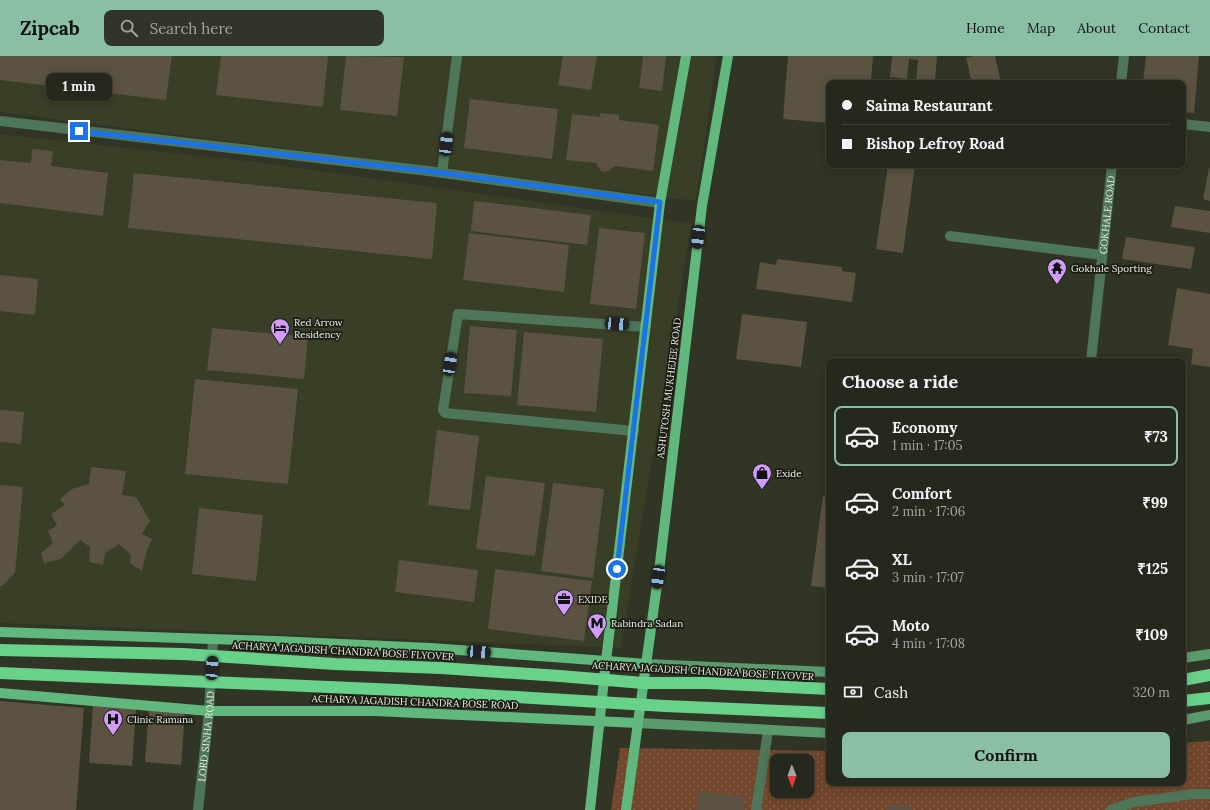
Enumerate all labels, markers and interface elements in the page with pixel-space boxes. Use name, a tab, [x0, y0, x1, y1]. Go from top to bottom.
search box	[104, 10, 384, 46]
text: Zipcab	[20, 16, 80, 40]
icon: search	[118, 17, 140, 39]
text: Search here	[150, 19, 233, 38]
text: Home	[966, 19, 1005, 37]
text: Map	[1027, 19, 1055, 37]
text: About	[1077, 19, 1116, 37]
text: Contact	[1138, 19, 1190, 37]
callout: 1 min	[46, 73, 112, 101]
text: 1 min	[62, 78, 96, 95]
text: Saima Restaurant	[866, 96, 993, 115]
route end	[70, 122, 88, 140]
car	[439, 131, 453, 157]
text: Bishop Lefroy Road	[866, 134, 1004, 153]
street label: GOKHALE ROAD	[1096, 175, 1117, 255]
car	[691, 224, 705, 250]
temple icon: Gokhale Sporting	[1046, 257, 1068, 285]
place label: Gokhale Sporting	[1071, 262, 1152, 275]
place label: Red Arrow Residency	[294, 316, 343, 341]
hotel icon: Red Arrow Residency	[269, 317, 291, 345]
car	[605, 317, 629, 331]
street label: ASHUTOSH MUKHEJEE ROAD	[654, 317, 684, 460]
car	[442, 351, 458, 377]
text: Choose a ride	[842, 370, 958, 393]
icon: car	[844, 418, 880, 454]
text: Economy	[892, 418, 957, 437]
text: ₹73	[1144, 427, 1168, 446]
text: 1 min · 17:05	[892, 437, 963, 454]
shop icon: Exide	[751, 462, 773, 490]
place label: Exide	[776, 467, 802, 480]
icon: car	[844, 484, 880, 520]
text: Comfort	[892, 484, 952, 503]
text: ₹99	[1142, 493, 1168, 512]
text: 2 min · 17:06	[892, 503, 965, 520]
icon: car	[844, 550, 880, 586]
text: XL	[892, 550, 912, 569]
text: ₹125	[1137, 559, 1168, 578]
route start	[608, 560, 626, 578]
car	[650, 564, 666, 590]
text: 3 min · 17:07	[892, 569, 964, 586]
office icon: EXIDE	[553, 588, 575, 616]
place label: EXIDE	[578, 593, 608, 606]
metro station icon: Rabindra Sadan	[586, 612, 608, 640]
icon: car	[844, 616, 880, 652]
text: Moto	[892, 616, 929, 635]
place label: Rabindra Sadan	[611, 617, 683, 630]
text: ₹109	[1135, 625, 1168, 644]
text: 4 min · 17:08	[892, 635, 965, 652]
street label: ACHARYA JAGADISH CHANDRA BOSE FLYOVER	[231, 639, 455, 663]
car	[467, 645, 491, 659]
car	[205, 656, 219, 680]
street label: ACHARYA JAGADISH CHANDRA BOSE FLYOVER	[591, 659, 815, 683]
icon: cash	[842, 681, 864, 703]
text: Cash	[874, 683, 908, 702]
text: 320 m	[1133, 684, 1170, 701]
street label: LORD SINHA ROAD	[195, 691, 217, 782]
street label: ACHARYA JAGADISH CHANDRA BOSE ROAD	[310, 692, 519, 712]
hospital icon: Clinic Ramana	[102, 708, 124, 736]
place label: Clinic Ramana	[127, 713, 193, 726]
button: Confirm	[842, 732, 1170, 778]
north arrow	[770, 754, 814, 798]
map controls	[770, 754, 814, 798]

